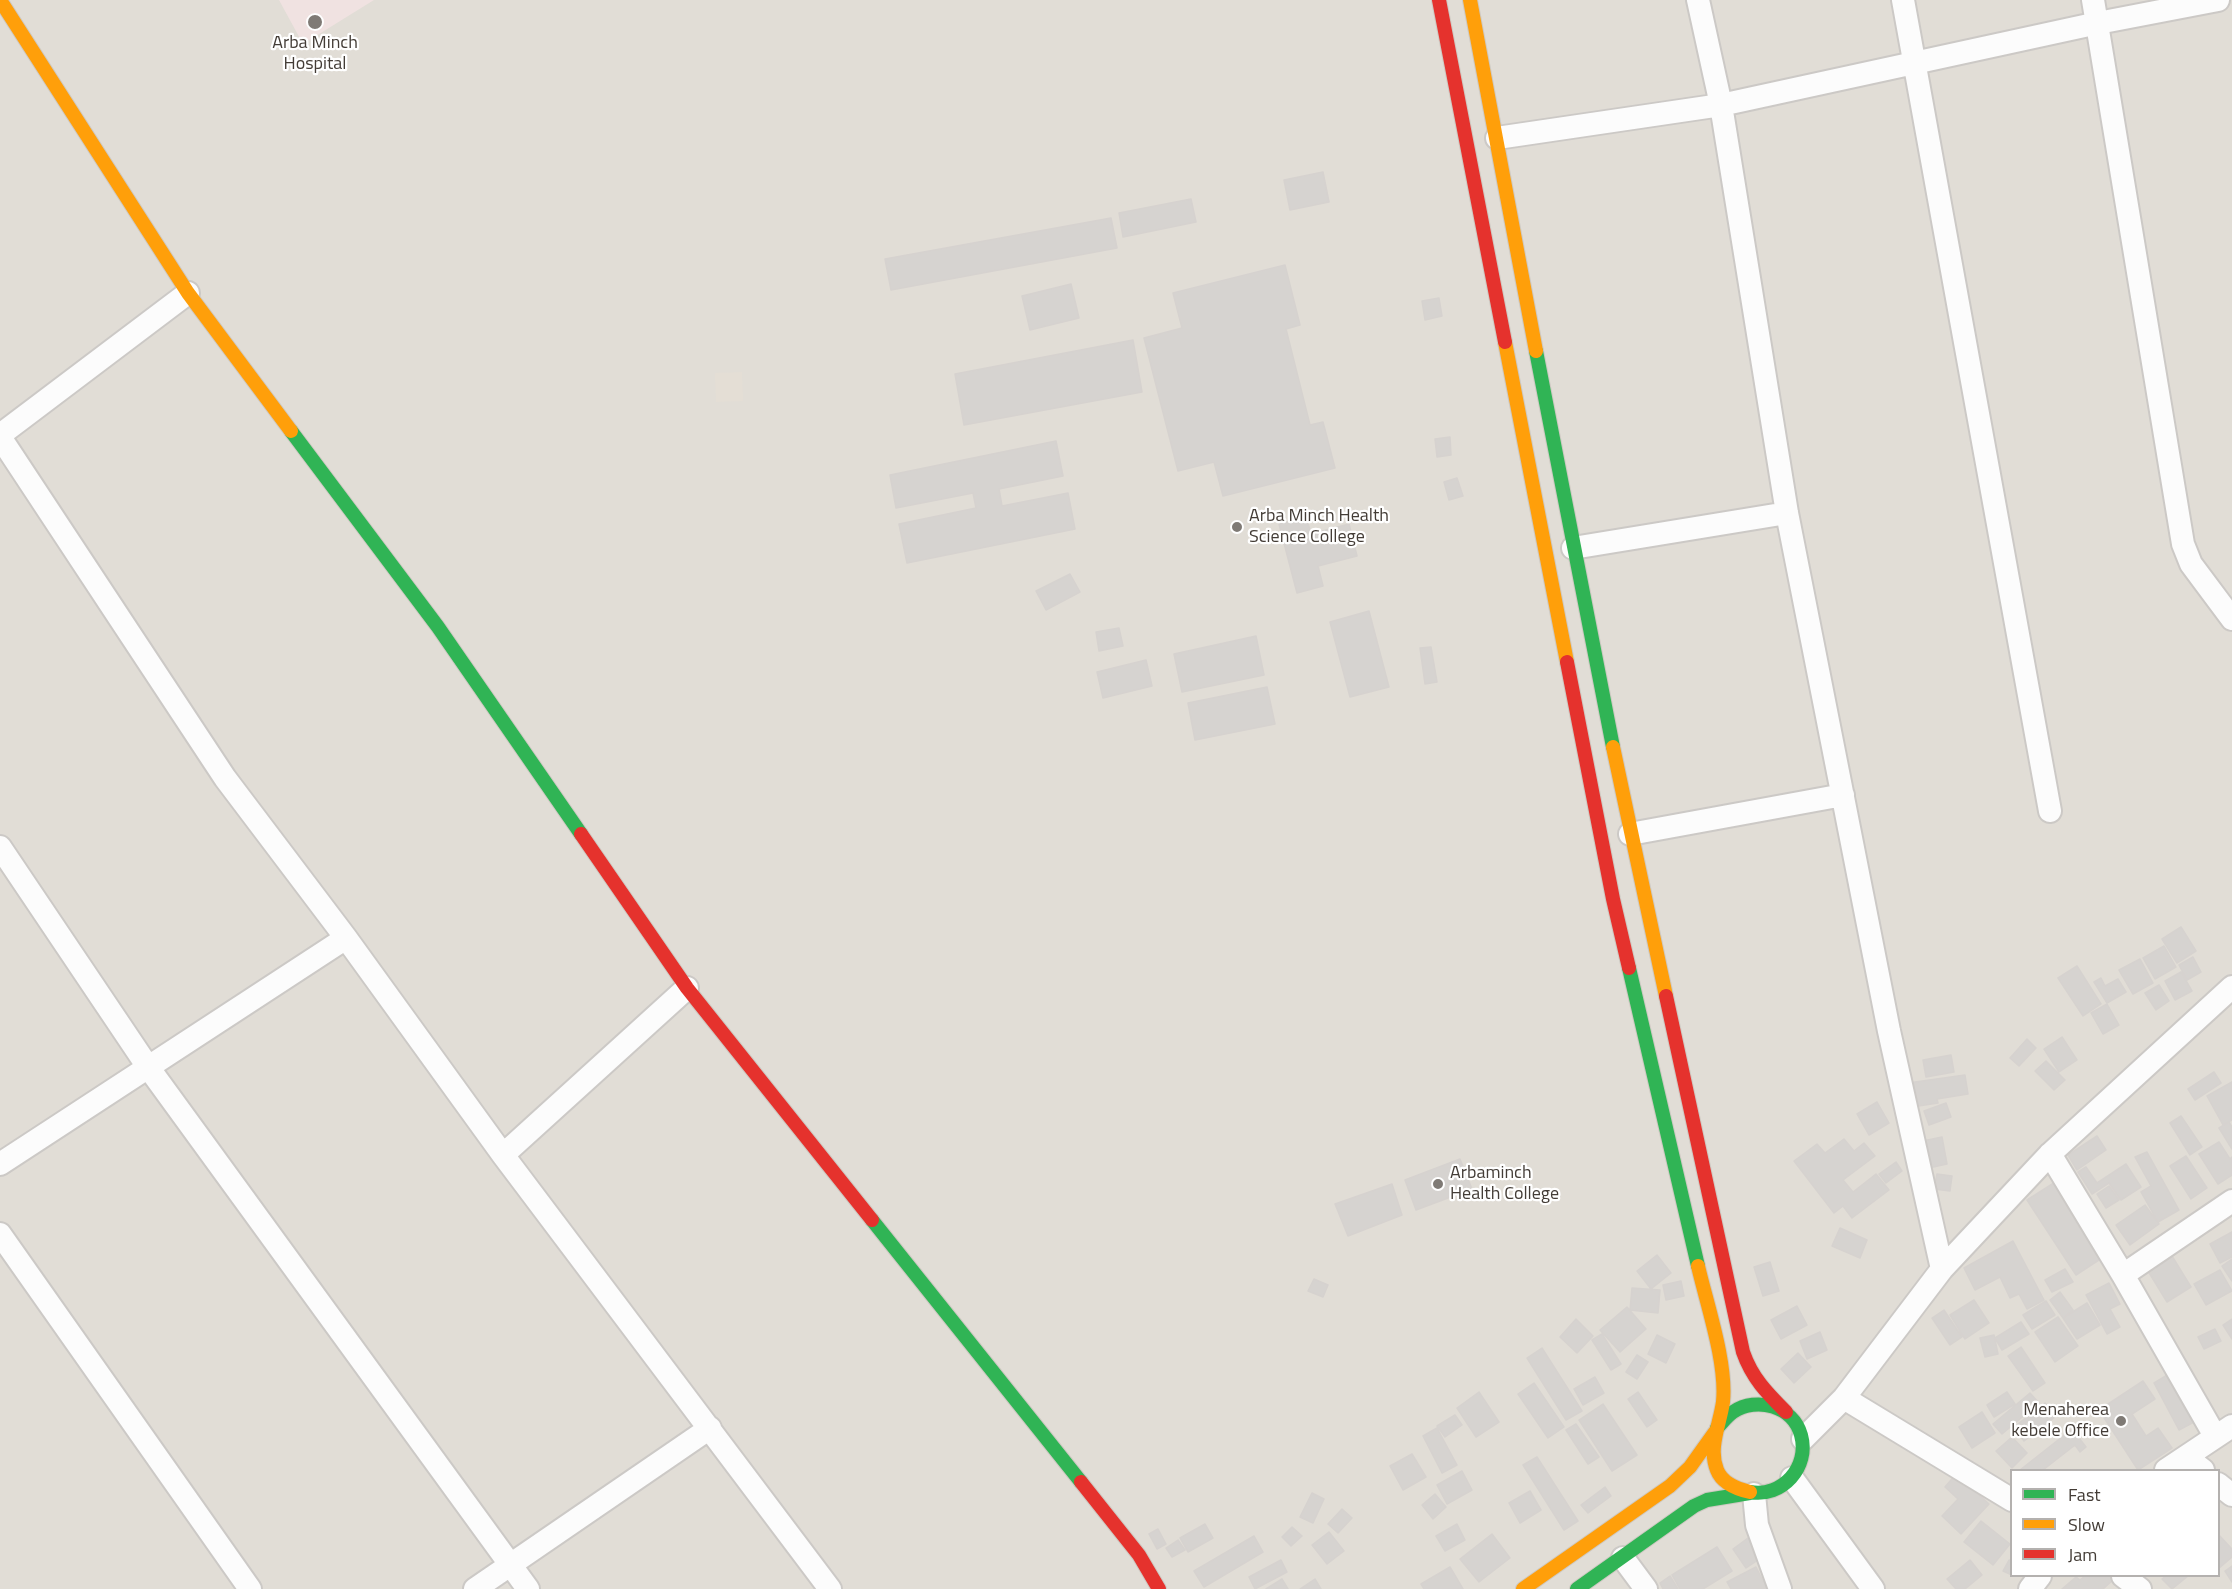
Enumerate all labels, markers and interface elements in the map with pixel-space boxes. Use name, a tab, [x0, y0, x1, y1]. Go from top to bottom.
marker: Arba Minch Hospital	[306, 13, 324, 31]
place label: Arba Minch Hospital	[272, 33, 358, 76]
place label: Arba Minch Health Science College	[1249, 506, 1389, 548]
marker: Arba Minch Health Science College	[1230, 520, 1244, 534]
place label: Arbaminch Health College	[1450, 1163, 1559, 1206]
marker: Arbaminch Health College	[1431, 1177, 1445, 1191]
place label: Menaherea kebele Office	[2011, 1400, 2109, 1442]
marker: Menaherea kebele Office	[2114, 1414, 2128, 1428]
legend	[2010, 1469, 2220, 1577]
text: Fast	[2068, 1481, 2101, 1508]
text: Slow	[2068, 1511, 2105, 1538]
text: Jam	[2068, 1541, 2097, 1568]

